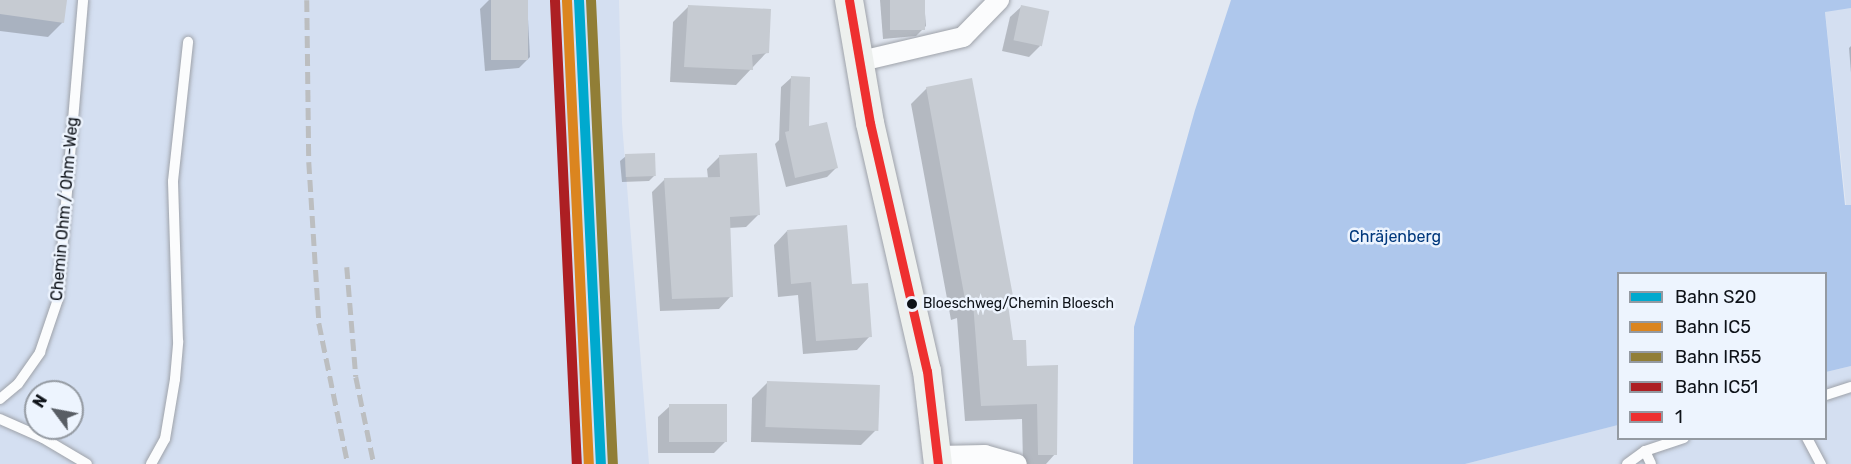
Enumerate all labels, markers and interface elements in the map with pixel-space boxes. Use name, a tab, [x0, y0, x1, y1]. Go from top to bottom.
street label: Chemin Ohm / Ohm-Weg	[47, 116, 83, 302]
park label: Chräjenberg	[1349, 227, 1441, 247]
legend	[1617, 272, 1827, 440]
text: Bahn S20	[1675, 286, 1756, 308]
place label: Bloeschweg/Chemin Bloesch	[923, 296, 1114, 312]
marker: Bloeschweg/Chemin Bloesch	[906, 298, 918, 310]
text: Bahn IC5	[1675, 316, 1751, 338]
text: Bahn IR55	[1675, 346, 1761, 368]
text: Bahn IC51	[1675, 376, 1758, 398]
north arrow	[24, 380, 84, 440]
text: N	[29, 391, 51, 411]
text: 1	[1675, 406, 1683, 428]

